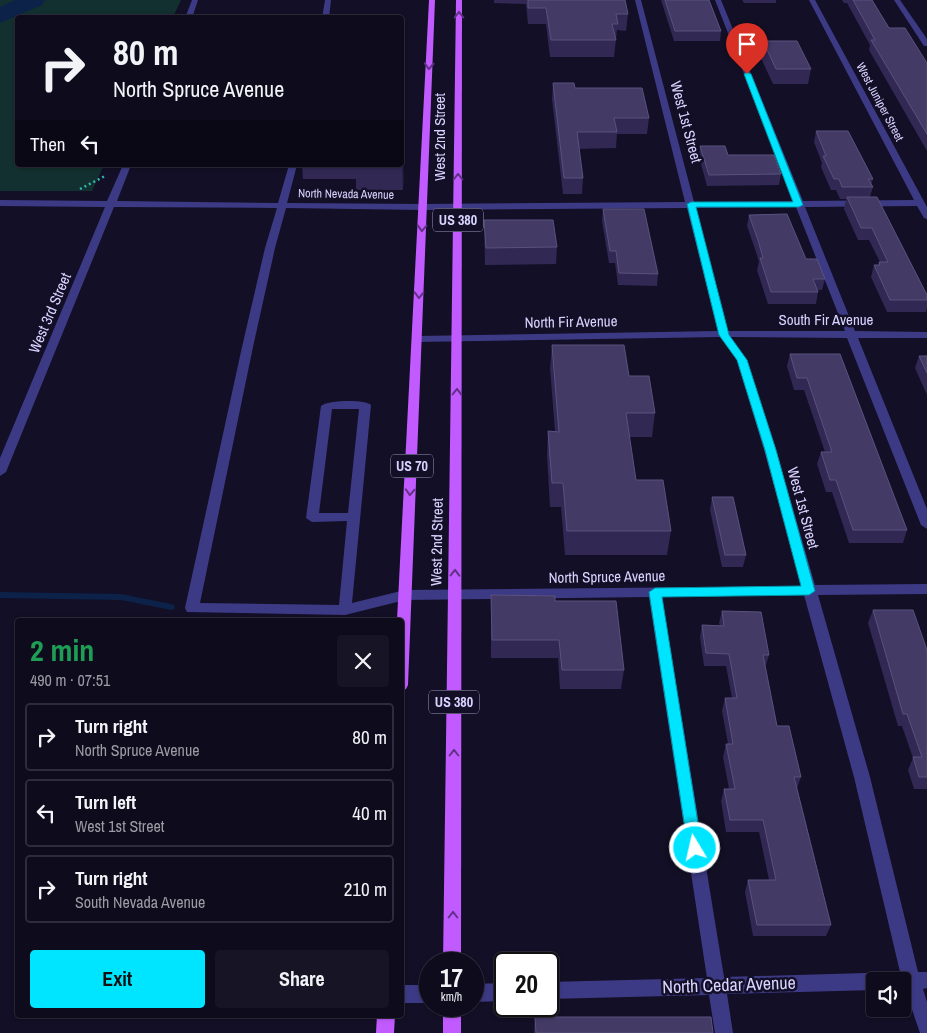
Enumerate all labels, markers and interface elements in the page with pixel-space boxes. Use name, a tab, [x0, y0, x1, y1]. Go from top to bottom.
one-way arrow	[454, 10, 464, 18]
pin	[726, 23, 768, 74]
text: 80 m	[113, 29, 178, 76]
icon: arrive	[733, 30, 761, 58]
icon: right	[30, 35, 95, 100]
street label: West Juniper Street	[853, 60, 908, 144]
one-way arrow	[424, 62, 435, 70]
text: North Spruce Avenue	[113, 74, 284, 104]
street label: West 1st Street	[665, 79, 708, 166]
street label: West 2nd Street	[429, 92, 450, 181]
icon: left	[76, 130, 104, 158]
text: Then	[30, 131, 66, 157]
one-way arrow	[453, 173, 463, 180]
street label: North Nevada Avenue	[298, 185, 394, 203]
road number: US 380	[433, 208, 483, 232]
one-way arrow	[417, 225, 427, 233]
street label: West 3rd Street	[23, 269, 76, 356]
one-way arrow	[414, 291, 425, 299]
street label: South Fir Avenue	[779, 309, 874, 330]
street label: North Fir Avenue	[524, 310, 618, 333]
one-way arrow	[452, 388, 462, 396]
road number: US 70	[391, 454, 433, 478]
street label: West 1st Street	[782, 465, 825, 552]
one-way arrow	[405, 488, 416, 496]
street label: West 2nd Street	[425, 497, 448, 586]
street label: North Spruce Avenue	[548, 565, 666, 588]
one-way arrow	[450, 568, 460, 576]
text: 2 min	[30, 630, 94, 670]
button: close	[337, 635, 389, 687]
text: 490 m · 07:51	[30, 669, 110, 691]
road number: US 380	[429, 690, 479, 714]
text: Turn right	[75, 713, 147, 739]
icon: right	[32, 723, 60, 751]
text: 80 m	[352, 724, 387, 750]
text: North Spruce Avenue	[75, 739, 200, 761]
one-way arrow	[449, 748, 459, 756]
text: Turn left	[75, 789, 136, 815]
icon: left	[32, 799, 60, 827]
text: 40 m	[352, 800, 387, 826]
text: West 1st Street	[75, 815, 164, 837]
position arrow	[668, 821, 720, 873]
text: Turn right	[75, 865, 147, 891]
icon: right	[32, 875, 60, 903]
text: 210 m	[344, 876, 387, 902]
text: South Nevada Avenue	[75, 891, 205, 913]
one-way arrow	[447, 911, 458, 919]
button: Exit	[30, 950, 205, 1008]
button: Share	[215, 950, 389, 1008]
speed limit sign: 20	[494, 952, 559, 1017]
text: 17	[440, 961, 463, 995]
street label: North Cedar Avenue	[662, 970, 796, 999]
map controls	[866, 972, 911, 1017]
button: sound	[866, 972, 911, 1017]
text: km/h	[441, 989, 462, 1005]

